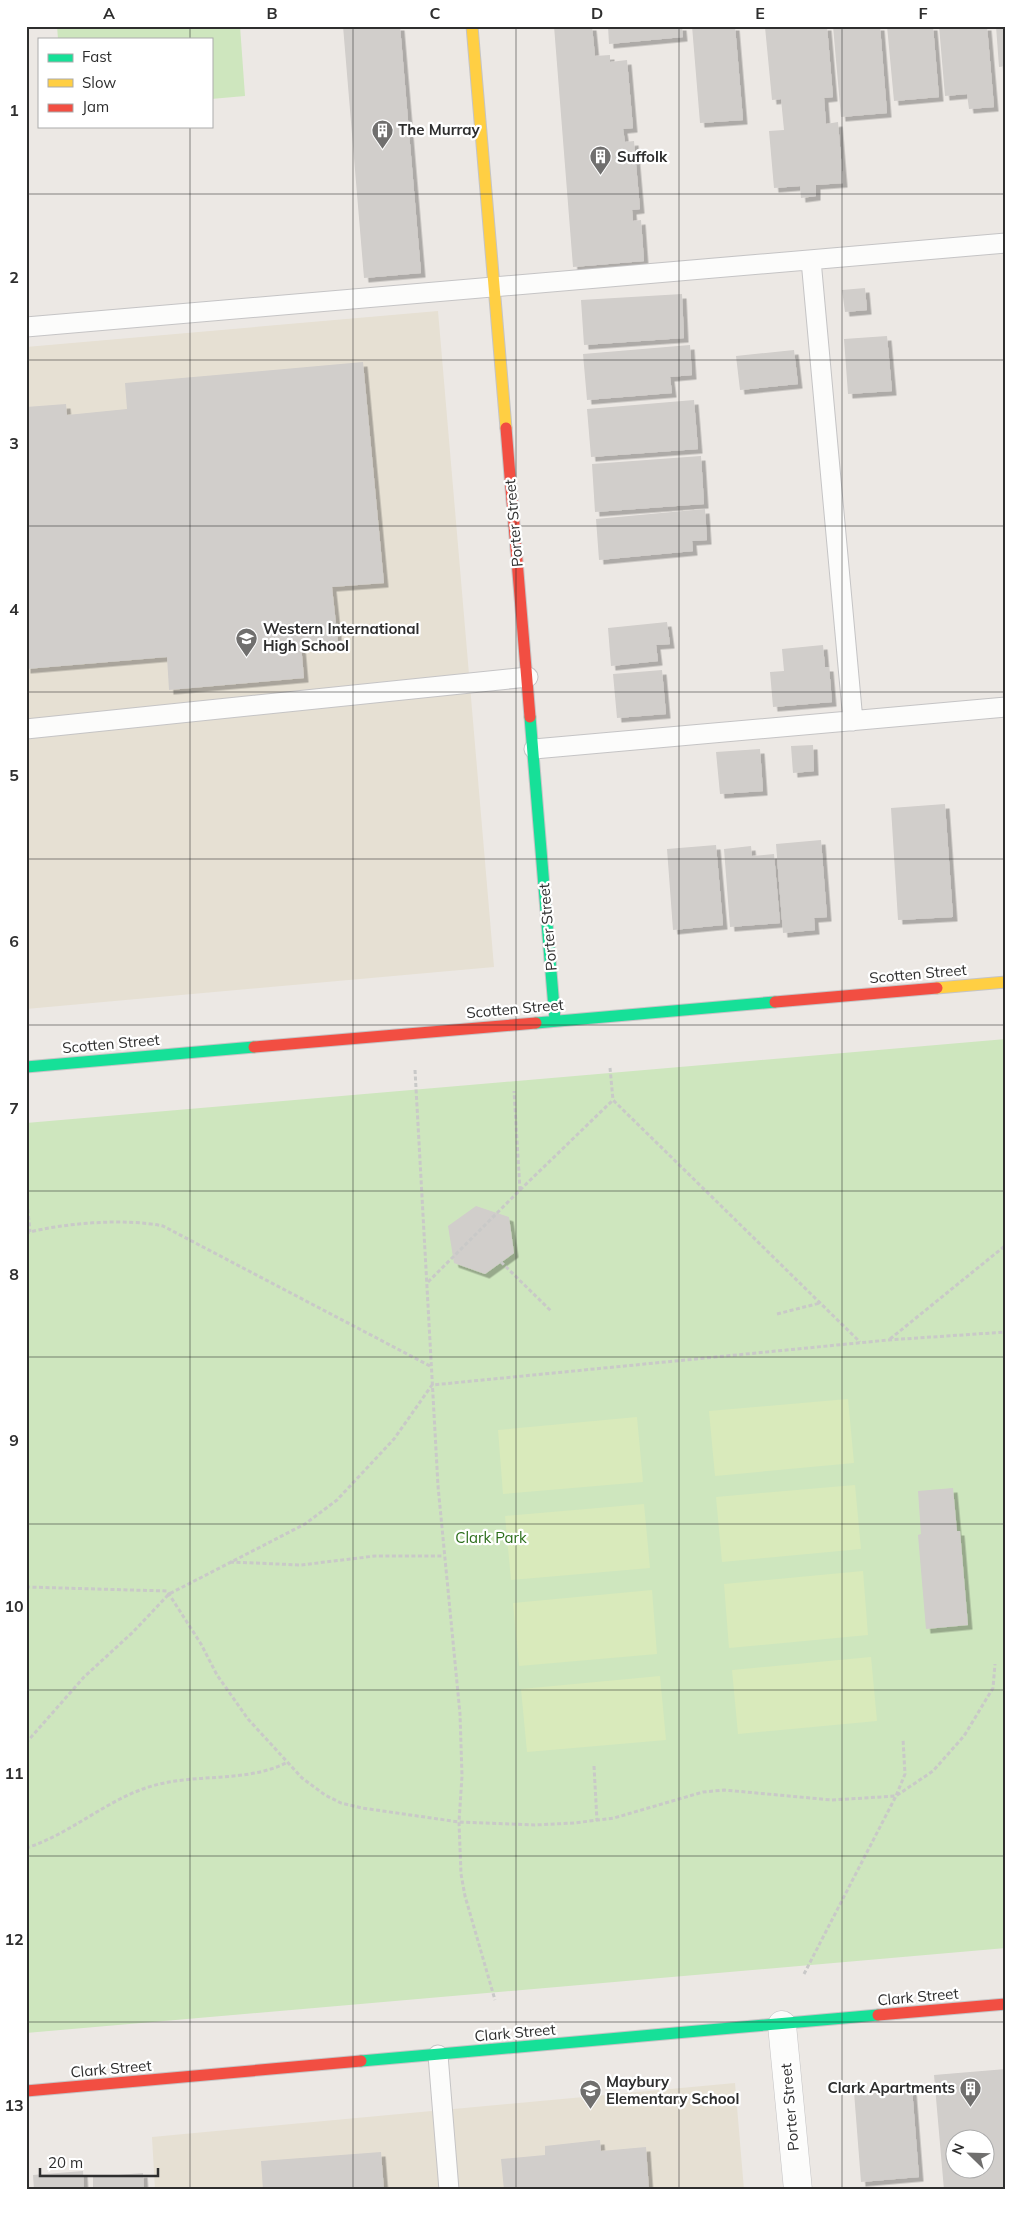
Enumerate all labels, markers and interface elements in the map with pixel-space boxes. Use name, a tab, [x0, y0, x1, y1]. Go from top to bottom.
text: A	[103, 3, 115, 23]
text: B	[266, 3, 278, 23]
text: C	[430, 3, 441, 23]
text: D	[591, 3, 603, 23]
text: E	[755, 3, 765, 23]
text: F	[918, 3, 928, 23]
legend	[38, 38, 212, 128]
text: Fast	[82, 47, 112, 66]
text: Slow	[82, 73, 116, 92]
text: Jam	[82, 97, 109, 116]
text: 1	[9, 100, 19, 120]
building icon: The Murray	[370, 118, 394, 149]
place label: The Murray	[398, 120, 481, 139]
building icon: Suffolk	[589, 145, 613, 176]
place label: Suffolk	[617, 147, 668, 166]
text: 2	[9, 267, 19, 287]
text: 3	[9, 433, 19, 453]
street label: Porter Street	[500, 478, 527, 568]
text: 4	[9, 599, 19, 619]
place label: Western International High School	[263, 619, 420, 655]
school or university icon: Western International High School	[235, 626, 259, 657]
text: 5	[9, 765, 19, 785]
street label: Porter Street	[534, 882, 561, 972]
text: 6	[9, 931, 19, 951]
street label: Scotten Street	[868, 960, 967, 987]
street label: Scotten Street	[465, 995, 564, 1022]
street label: Scotten Street	[61, 1030, 160, 1057]
text: 7	[9, 1098, 19, 1118]
text: 8	[9, 1264, 19, 1284]
text: 9	[9, 1430, 19, 1450]
park label: Clark Park	[455, 1528, 527, 1547]
text: 10	[4, 1596, 24, 1616]
text: 11	[4, 1763, 24, 1783]
text: 12	[4, 1929, 24, 1949]
street label: Clark Street	[877, 1983, 959, 2010]
street label: Clark Street	[474, 2019, 556, 2046]
street label: Clark Street	[70, 2055, 152, 2082]
street label: Porter Street	[776, 2062, 803, 2152]
place label: Maybury Elementary School	[606, 2072, 739, 2108]
building icon: Clark Apartments	[959, 2076, 983, 2107]
place label: Clark Apartments	[827, 2078, 955, 2097]
school or university icon: Maybury Elementary School	[578, 2079, 602, 2110]
text: 13	[4, 2095, 24, 2115]
north arrow	[944, 2128, 994, 2178]
text: N	[948, 2141, 968, 2157]
scale bar	[40, 2146, 158, 2178]
text: 20 m	[48, 2153, 83, 2172]

